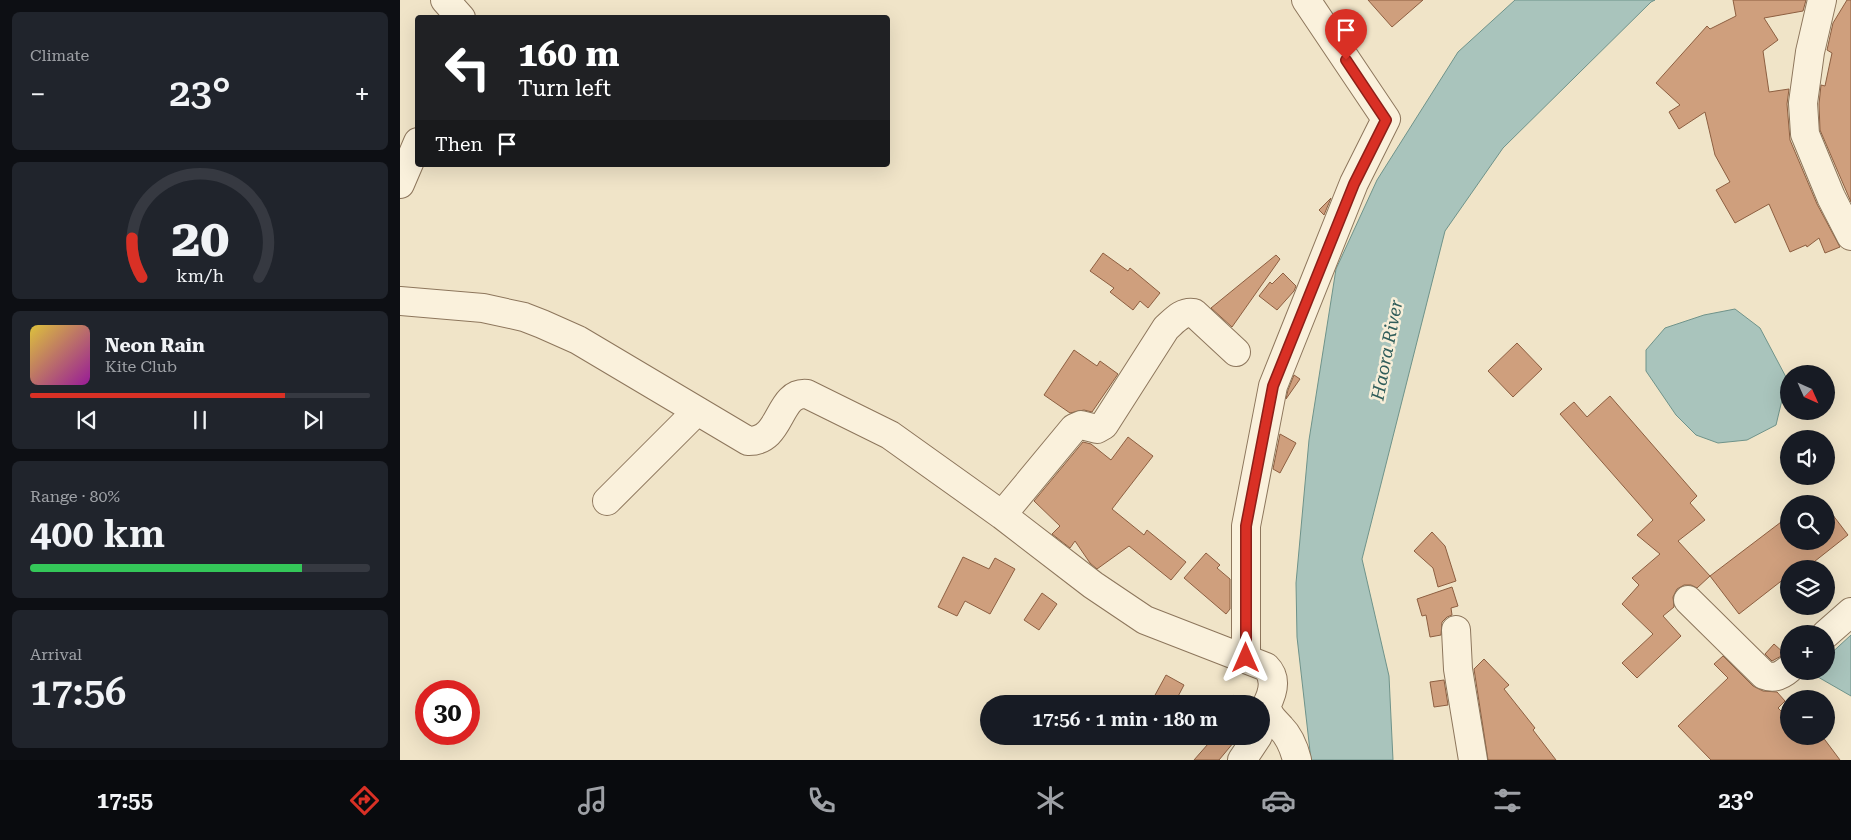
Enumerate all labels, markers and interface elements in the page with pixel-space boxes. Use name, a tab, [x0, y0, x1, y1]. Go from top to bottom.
pin	[1325, 9, 1367, 60]
icon: arrive	[1332, 16, 1360, 44]
text: 160 m	[518, 34, 619, 75]
icon: left	[435, 35, 500, 100]
text: Climate	[30, 46, 89, 65]
text: 23°	[169, 71, 231, 115]
text: Turn left	[518, 76, 611, 101]
text: −	[30, 78, 46, 111]
text: +	[354, 78, 370, 111]
icon: arrive	[493, 130, 521, 158]
text: Then	[435, 133, 483, 156]
text: 20	[171, 208, 229, 269]
text: km/h	[176, 265, 224, 286]
water label: Haora River	[1366, 297, 1407, 403]
text: Neon Rain	[105, 334, 205, 357]
text: Kite Club	[105, 357, 177, 376]
north arrow	[1780, 365, 1835, 420]
map controls	[1780, 365, 1835, 745]
icon: previous	[73, 406, 101, 434]
icon: pause	[186, 406, 214, 434]
icon: next	[299, 406, 327, 434]
button: sound	[1780, 430, 1835, 485]
text: Range · 80%	[30, 487, 120, 506]
button: search	[1780, 495, 1835, 550]
text: 400 km	[30, 512, 165, 556]
button: layers	[1780, 560, 1835, 615]
button: +	[1780, 625, 1835, 680]
position arrow	[1219, 631, 1271, 683]
text: Arrival	[30, 645, 82, 664]
text: 17:56	[30, 670, 126, 714]
speed limit sign: 30	[415, 680, 480, 745]
button: −	[1780, 690, 1835, 745]
text: 17:56 · 1 min · 180 m	[1032, 708, 1218, 731]
icon: directions	[347, 783, 382, 818]
icon: music	[575, 783, 610, 818]
icon: phone	[804, 783, 839, 818]
icon: climate	[1033, 783, 1068, 818]
icon: car	[1261, 783, 1296, 818]
icon: filters	[1490, 783, 1525, 818]
text: 17:55	[97, 788, 153, 813]
text: 23°	[1718, 788, 1754, 813]

